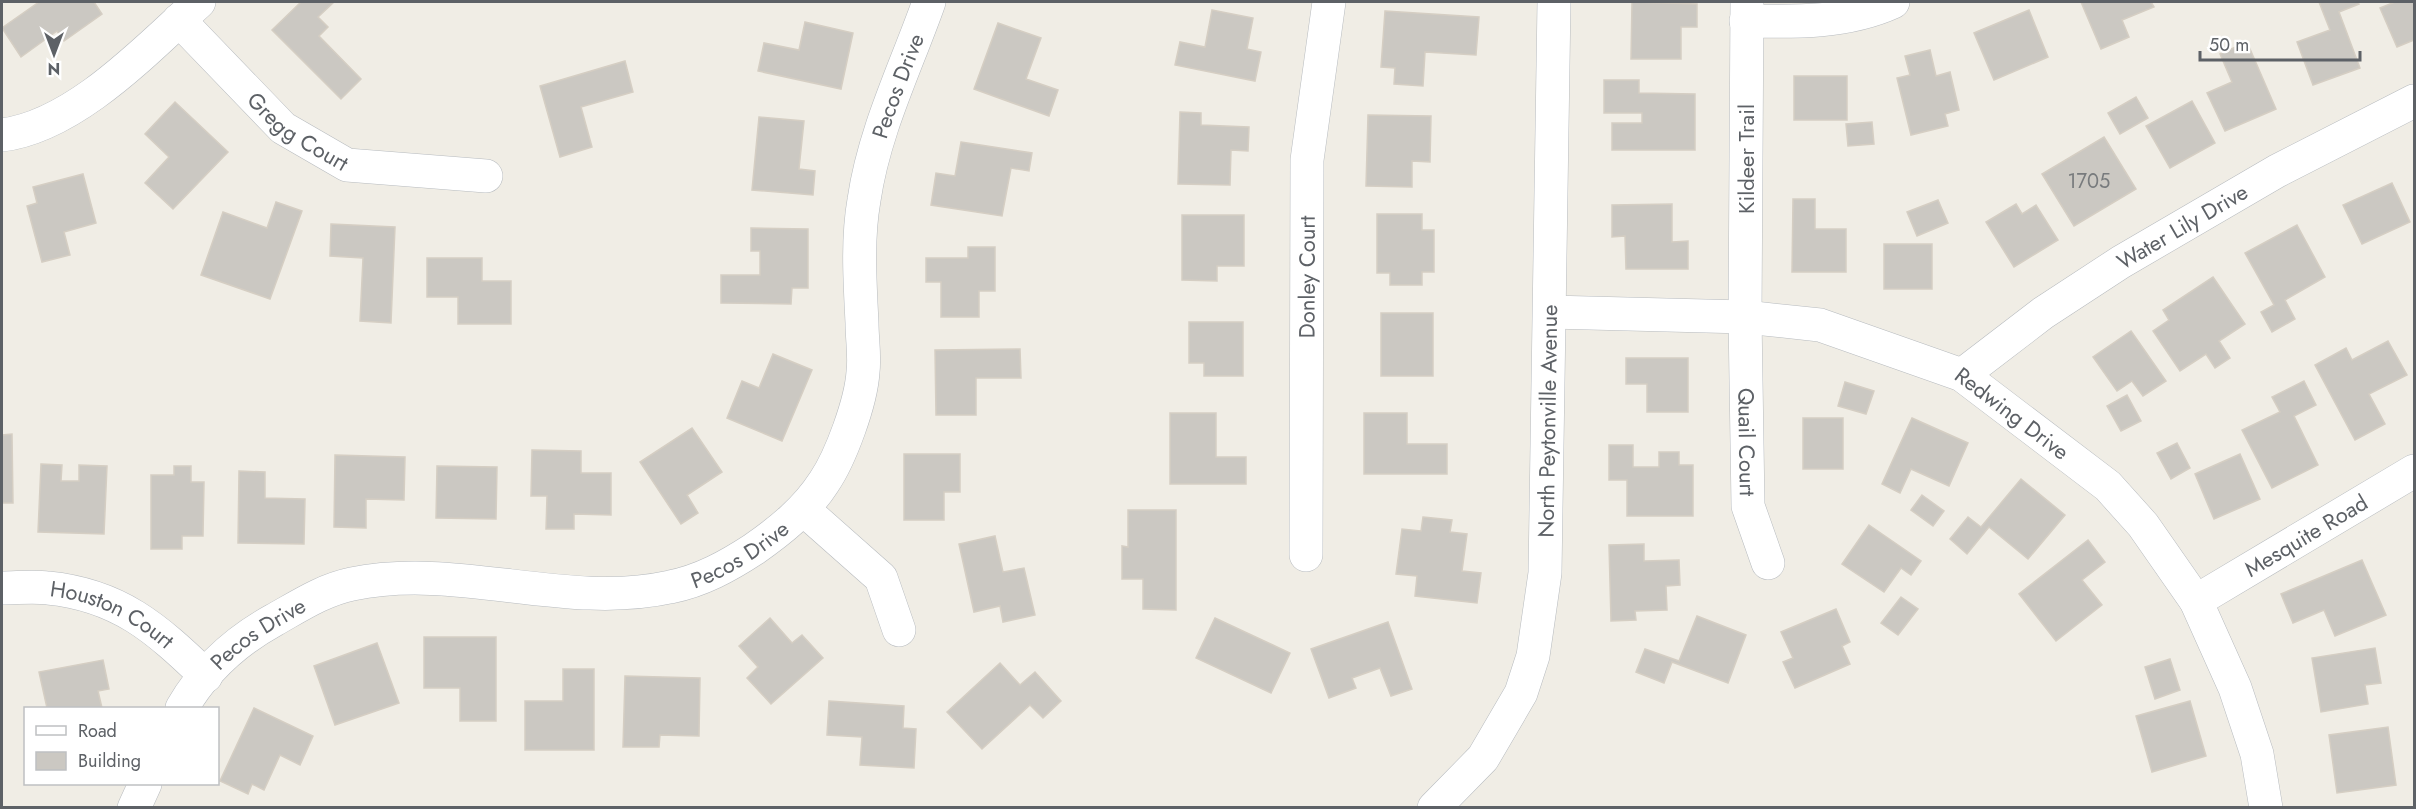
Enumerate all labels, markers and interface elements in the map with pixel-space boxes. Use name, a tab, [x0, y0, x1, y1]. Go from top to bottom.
north arrow	[24, 24, 84, 84]
scale bar	[2200, 24, 2360, 62]
street label: Pecos Drive	[863, 29, 932, 142]
text: 50 m	[2209, 32, 2249, 58]
text: N	[48, 57, 60, 80]
street label: Gregg Court	[240, 84, 355, 179]
street label: Kildeer Trail	[1730, 104, 1762, 214]
house number: 1705	[2068, 167, 2110, 196]
street label: Water Lily Drive	[2111, 175, 2254, 277]
street label: Donley Court	[1291, 215, 1323, 338]
street label: North Peytonville Avenue	[1530, 304, 1565, 538]
street label: Redwing Drive	[1948, 359, 2076, 467]
street label: Quail Court	[1730, 388, 1764, 497]
street label: Mesquite Road	[2238, 486, 2374, 585]
street label: Pecos Drive	[686, 513, 796, 596]
street label: Houston Court	[48, 572, 182, 656]
street label: Pecos Drive	[203, 589, 311, 677]
legend	[24, 707, 219, 785]
text: Road	[78, 718, 117, 744]
text: Building	[78, 748, 141, 774]

